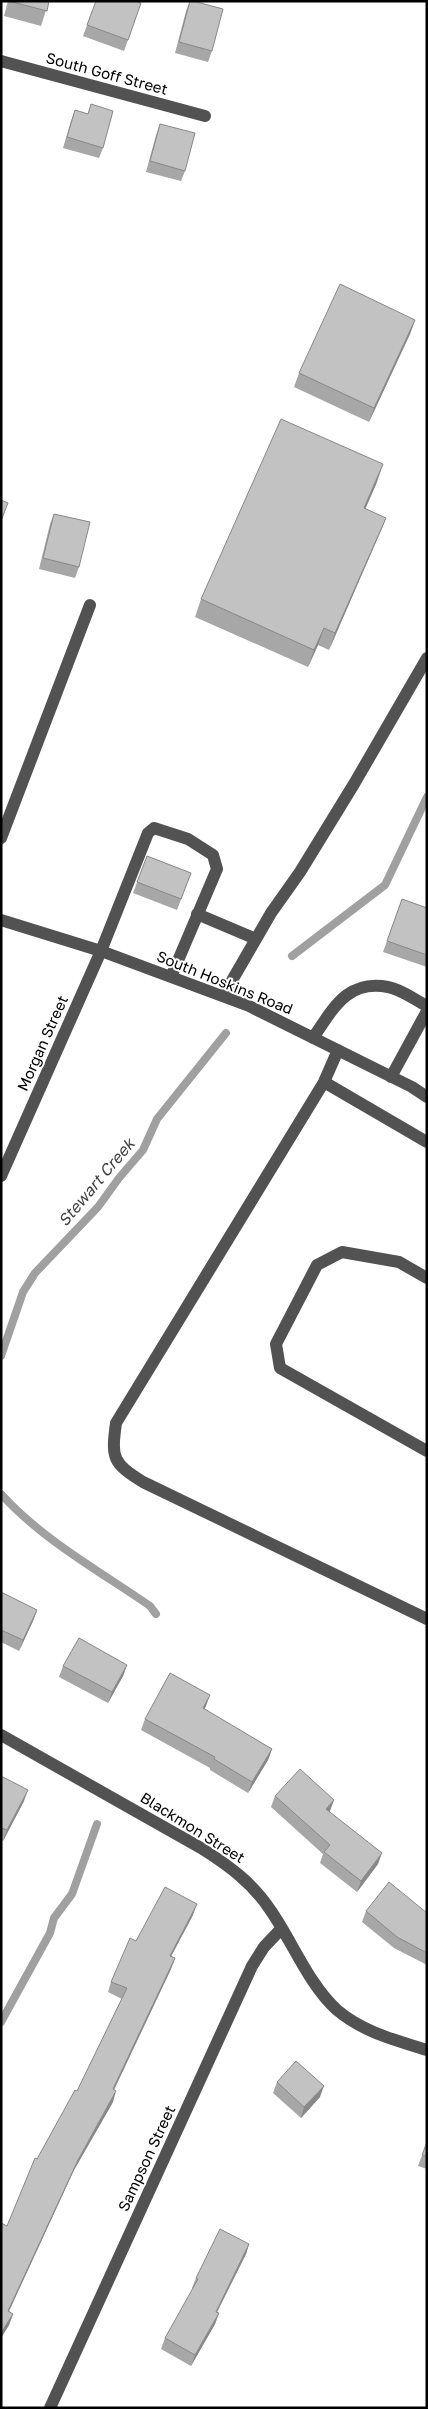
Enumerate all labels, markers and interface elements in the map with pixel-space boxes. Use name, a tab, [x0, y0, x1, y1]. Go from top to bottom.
street label: South Goff Street	[44, 48, 170, 98]
street label: South Hoskins Road	[154, 946, 296, 1018]
street label: Morgan Street	[13, 992, 71, 1094]
water label: Stewart Creek	[53, 1132, 140, 1230]
street label: Blackmon Street	[138, 1788, 248, 1866]
street label: Sampson Street	[114, 2102, 178, 2214]

